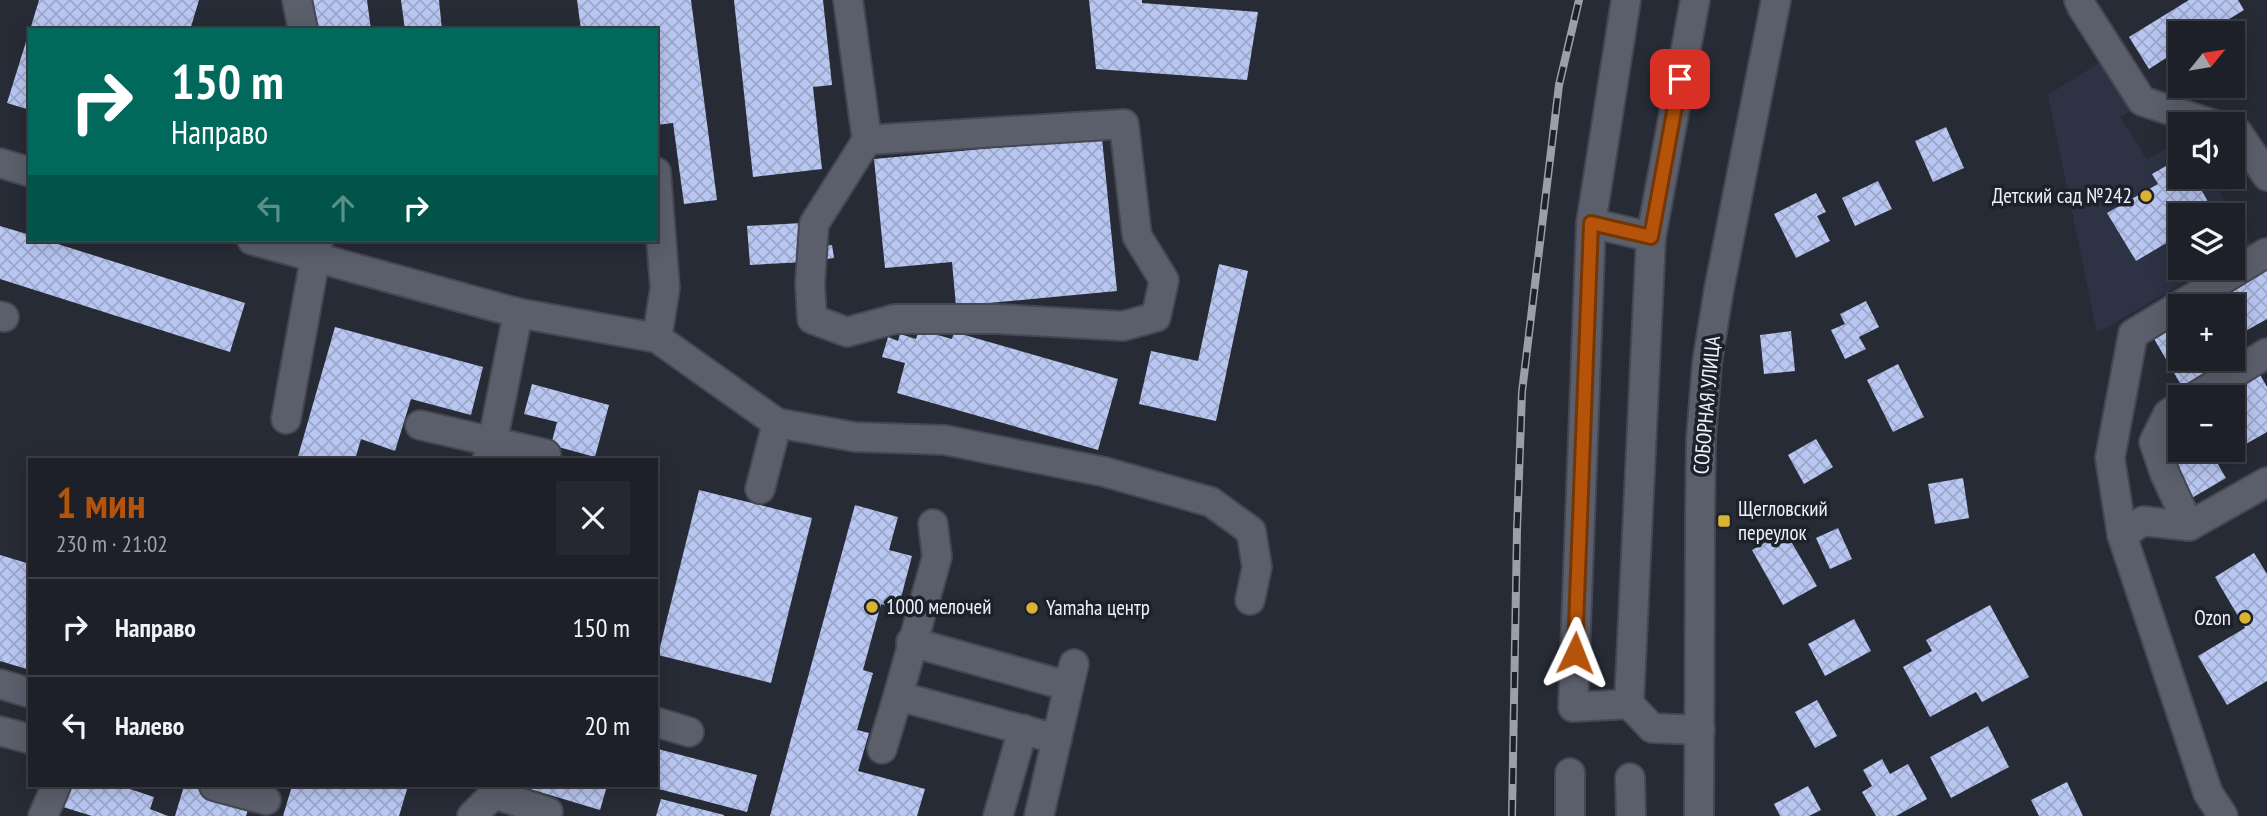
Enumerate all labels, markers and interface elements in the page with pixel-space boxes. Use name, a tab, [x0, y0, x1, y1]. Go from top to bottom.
north arrow	[2168, 21, 2245, 98]
map controls	[2168, 21, 2245, 462]
text: 150 m	[171, 49, 284, 113]
pin	[1650, 49, 1710, 109]
icon: right	[56, 56, 147, 147]
icon: arrive	[1661, 60, 1699, 98]
text: Направо	[171, 111, 268, 153]
button: sound	[2168, 112, 2245, 189]
place label: Детский сад №242	[1992, 182, 2132, 209]
marker: Детский сад №242	[2138, 188, 2154, 204]
icon: left	[251, 189, 289, 227]
icon: ahead	[324, 189, 362, 227]
icon: right	[397, 189, 435, 227]
button: layers	[2168, 203, 2245, 280]
button: +	[2168, 294, 2245, 371]
street label: СОБОРНАЯ УЛИЦА	[1687, 335, 1726, 475]
button: −	[2168, 385, 2245, 462]
text: 1 мин	[56, 475, 146, 530]
button: close	[556, 481, 630, 555]
place label: Щегловский переулок	[1738, 495, 1828, 546]
marker: Щегловский переулок	[1716, 513, 1732, 529]
text: 230 m · 21:02	[56, 529, 168, 558]
place label: 1000 мелочей	[886, 593, 991, 620]
place label: Yamaha центр	[1046, 594, 1150, 621]
marker: 1000 мелочей	[864, 599, 880, 615]
marker: Yamaha центр	[1024, 600, 1040, 616]
place label: Ozon	[2194, 604, 2231, 631]
icon: right	[56, 608, 94, 646]
marker: Ozon	[2237, 610, 2253, 626]
text: Направо	[115, 611, 196, 644]
text: 150 m	[572, 611, 630, 644]
position arrow	[1538, 616, 1612, 690]
icon: left	[56, 706, 94, 744]
text: Налево	[115, 709, 184, 742]
text: 20 m	[584, 709, 630, 742]

